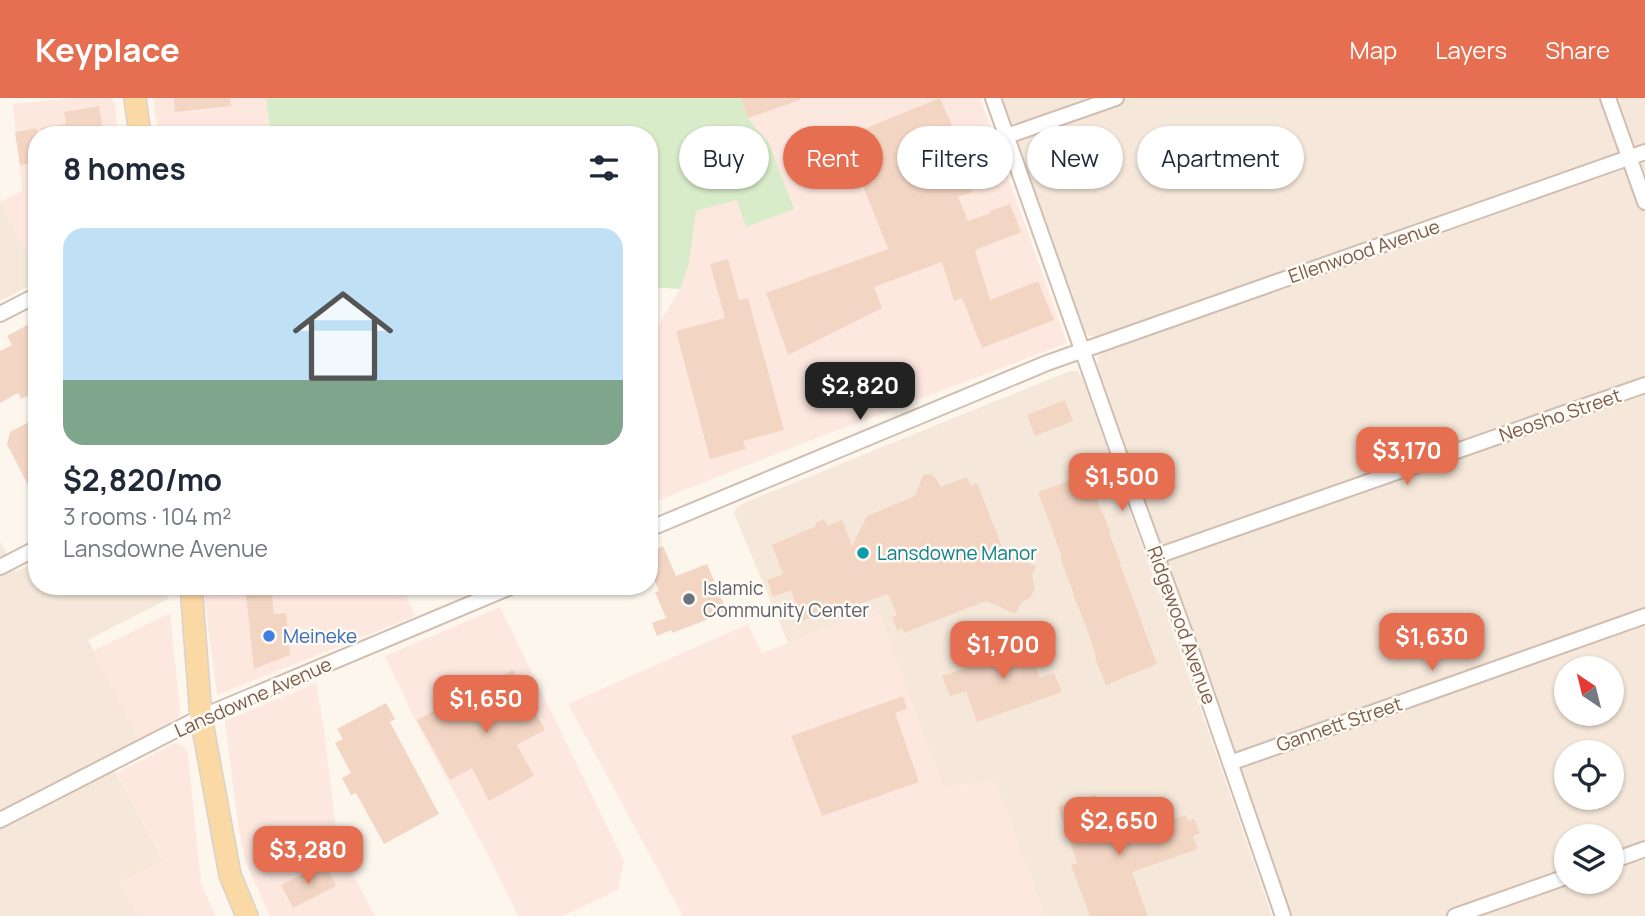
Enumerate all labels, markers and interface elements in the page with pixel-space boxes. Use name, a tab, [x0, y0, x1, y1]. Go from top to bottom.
text: Keyplace	[35, 27, 180, 72]
text: Map	[1350, 33, 1397, 66]
text: Layers	[1435, 33, 1507, 66]
text: Share	[1545, 33, 1610, 66]
chip: Buy	[679, 126, 769, 189]
chip: Rent	[783, 126, 883, 189]
chip: Filters	[897, 126, 1013, 189]
chip: New	[1027, 126, 1123, 189]
chip: Apartment	[1137, 126, 1304, 189]
text: 8 homes	[63, 148, 186, 189]
icon: filters	[585, 149, 623, 187]
street label: Ellenwood Avenue	[1285, 213, 1443, 289]
icon: home	[280, 273, 406, 399]
pin: $2,820	[803, 362, 917, 422]
text: $2,820	[821, 369, 899, 401]
street label: Neosho Street	[1496, 382, 1624, 448]
pin: $3,170	[1350, 428, 1464, 487]
text: $3,170	[1372, 434, 1442, 466]
pin: $1,500	[1065, 454, 1179, 513]
text: $2,820/mo	[63, 459, 222, 500]
text: $1,500	[1085, 460, 1159, 492]
text: 3 rooms · 104 m²	[63, 500, 231, 532]
text: Lansdowne Avenue	[63, 532, 268, 564]
place label: Lansdowne Manor	[877, 540, 1037, 566]
street label: Ridgewood Avenue	[1141, 542, 1223, 708]
marker: Lansdowne Manor	[855, 545, 871, 561]
place label: Islamic Community Center	[703, 575, 869, 623]
marker: Islamic Community Center	[681, 591, 697, 607]
pin: $1,630	[1375, 614, 1489, 673]
text: $1,630	[1395, 620, 1469, 652]
pin: $1,700	[946, 622, 1060, 681]
place label: Meineke	[283, 623, 357, 649]
marker: Meineke	[261, 628, 277, 644]
text: $1,700	[966, 628, 1040, 660]
street label: Lansdowne Avenue	[170, 651, 336, 743]
north arrow	[1554, 656, 1624, 726]
map controls	[1554, 656, 1624, 894]
pin: $1,650	[429, 676, 543, 735]
text: $1,650	[449, 682, 523, 714]
street label: Gannett Street	[1273, 690, 1405, 758]
button: locate	[1554, 740, 1624, 810]
pin: $2,650	[1062, 798, 1176, 857]
text: $2,650	[1080, 804, 1158, 836]
button: layers	[1554, 824, 1624, 894]
pin: $3,280	[251, 826, 365, 886]
text: $3,280	[269, 833, 347, 865]

